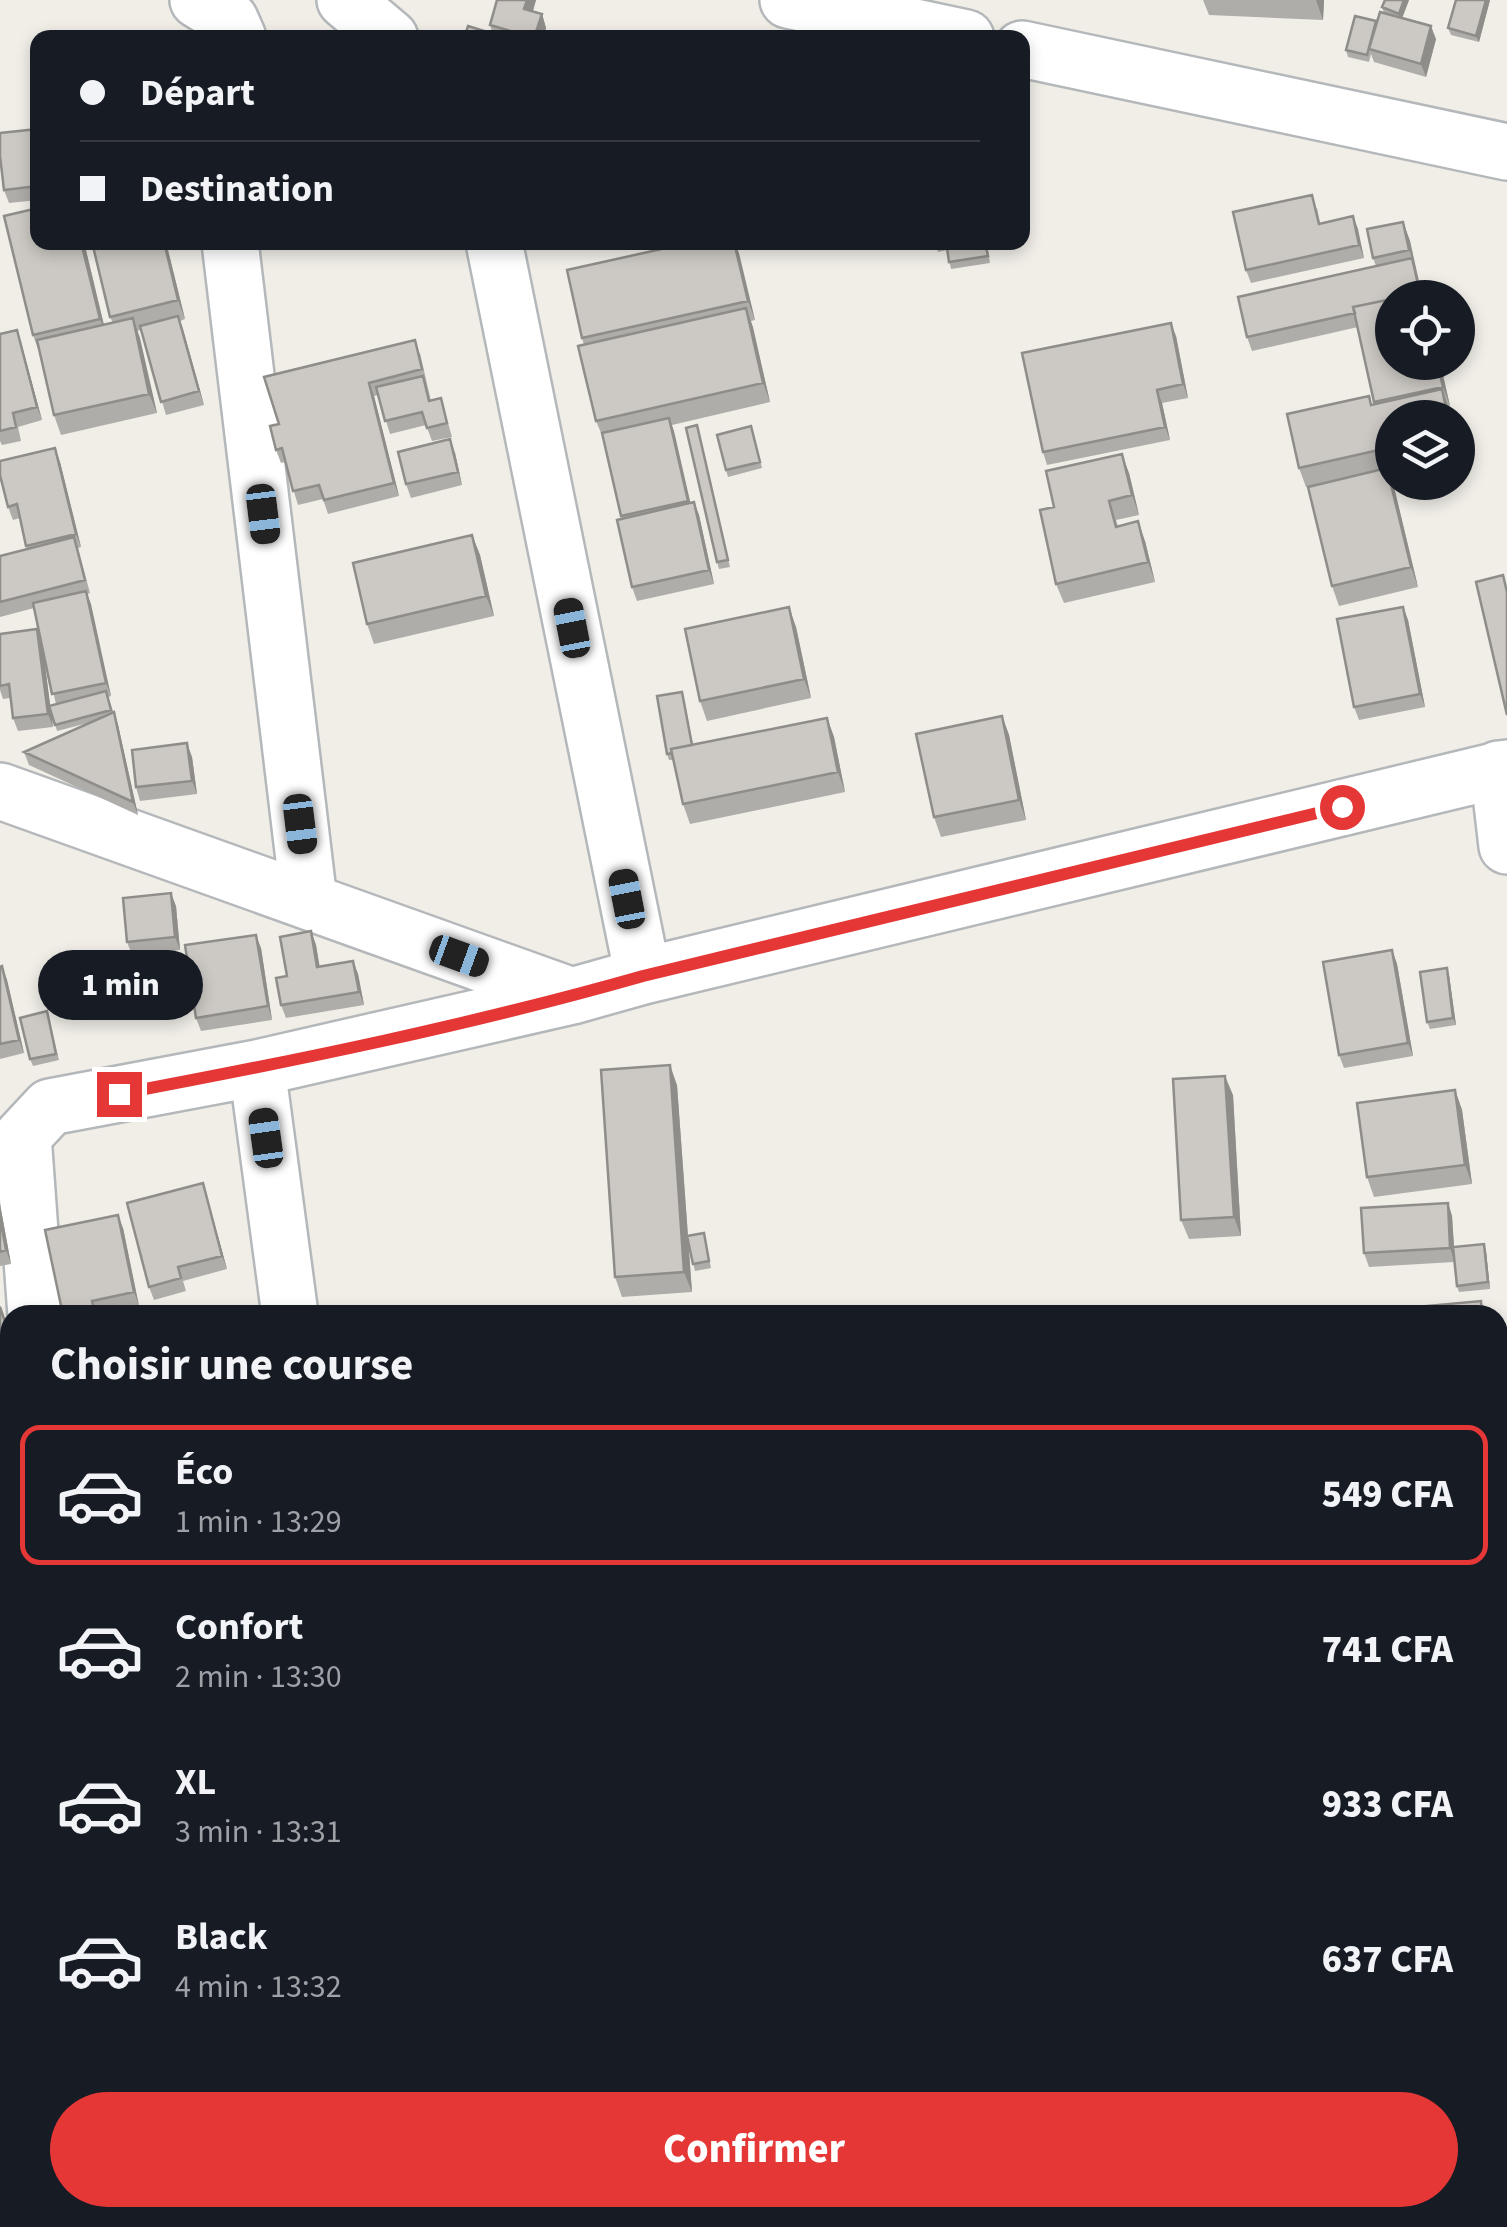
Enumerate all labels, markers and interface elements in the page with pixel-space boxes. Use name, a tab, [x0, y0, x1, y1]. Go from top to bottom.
text: Départ	[140, 66, 255, 120]
text: Destination	[140, 162, 334, 216]
map controls	[1375, 280, 1475, 500]
button: locate	[1375, 280, 1475, 380]
button: layers	[1375, 400, 1475, 500]
car	[244, 482, 282, 546]
car	[552, 596, 592, 660]
route start	[1320, 785, 1365, 830]
car	[281, 792, 319, 856]
car	[607, 867, 647, 931]
car	[426, 932, 492, 980]
callout: 1 min	[36, 949, 202, 1019]
text: 1 min	[81, 962, 160, 1008]
route end	[97, 1072, 142, 1117]
car	[247, 1106, 285, 1170]
text: Choisir une course	[50, 1333, 413, 1397]
text: Éco	[175, 1445, 233, 1499]
icon: car	[55, 1450, 145, 1540]
text: 549 CFA	[1322, 1468, 1453, 1522]
text: 1 min · 13:29	[175, 1499, 342, 1545]
text: Confort	[175, 1600, 303, 1654]
icon: car	[55, 1605, 145, 1695]
text: 741 CFA	[1322, 1623, 1453, 1677]
text: 2 min · 13:30	[175, 1654, 342, 1700]
text: XL	[175, 1755, 216, 1809]
icon: car	[55, 1760, 145, 1850]
text: 933 CFA	[1322, 1778, 1453, 1832]
text: 3 min · 13:31	[175, 1809, 342, 1855]
text: Black	[175, 1910, 268, 1964]
icon: car	[55, 1915, 145, 2005]
text: 637 CFA	[1322, 1933, 1453, 1987]
text: 4 min · 13:32	[175, 1964, 342, 2010]
button: Confirmer	[50, 2092, 1458, 2207]

